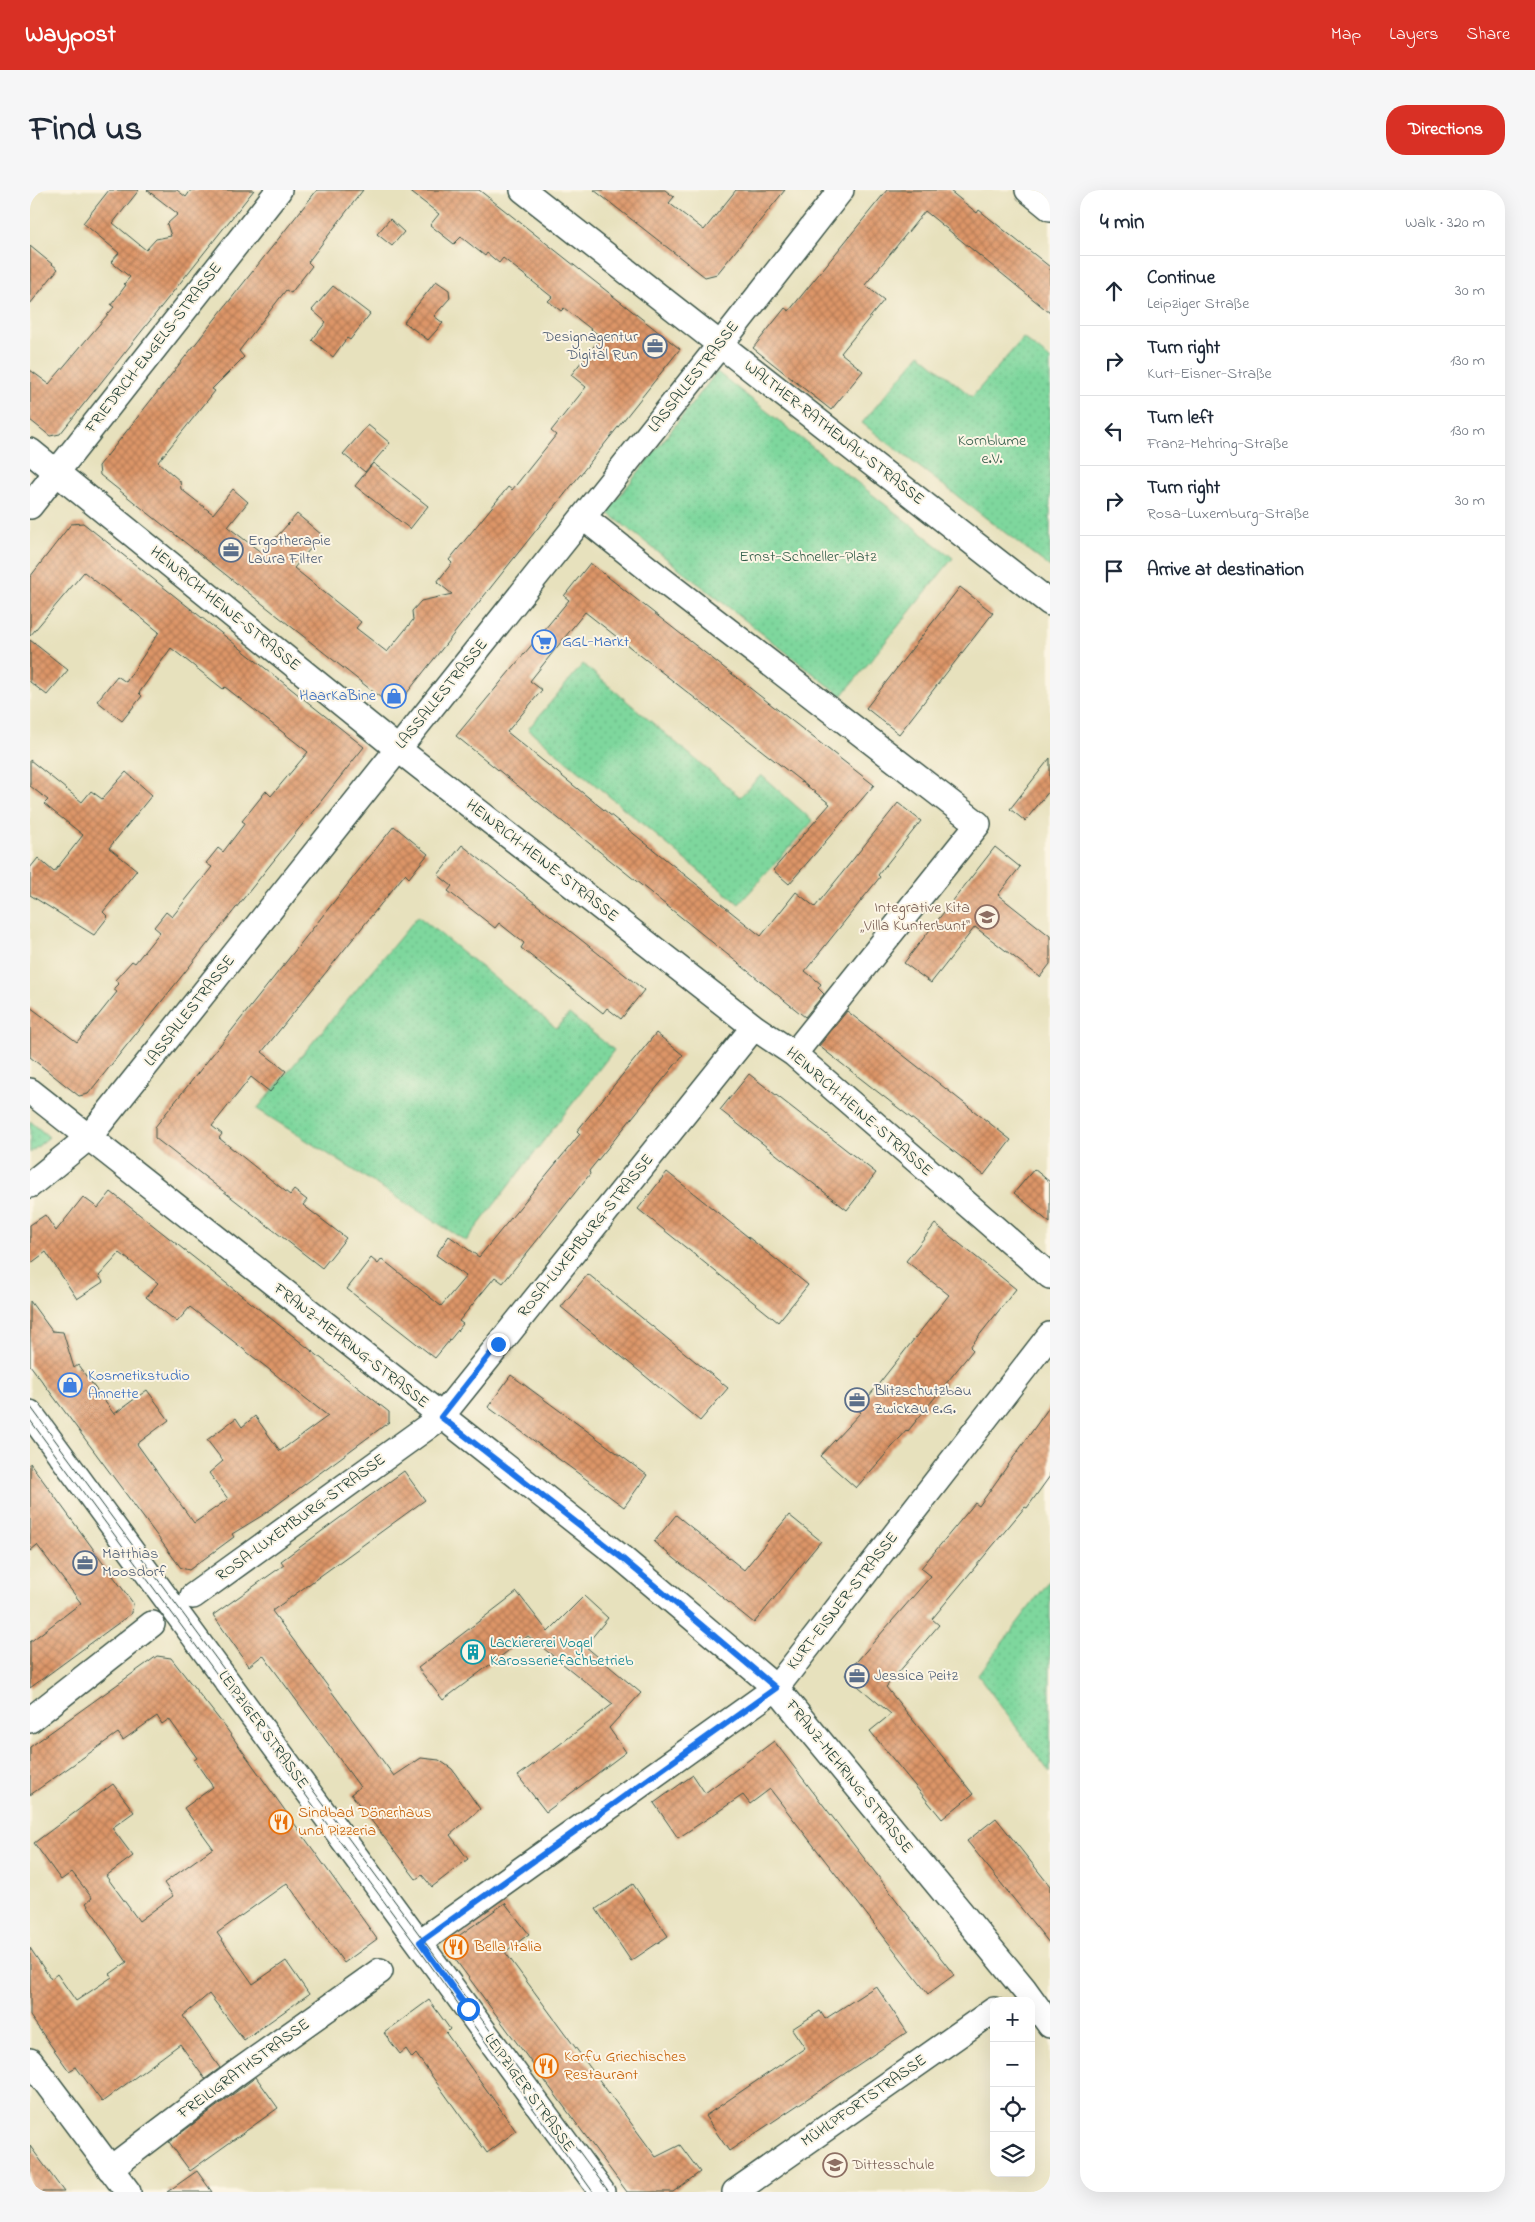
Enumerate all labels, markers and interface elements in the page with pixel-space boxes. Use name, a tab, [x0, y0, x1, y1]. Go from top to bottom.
text: Waypost	[25, 18, 116, 53]
text: Map	[1331, 22, 1361, 48]
text: Layers	[1389, 22, 1439, 48]
text: Share	[1467, 22, 1510, 48]
text: Find us	[30, 105, 142, 156]
button: Directions	[1386, 105, 1505, 155]
text: 4 min	[1100, 208, 1144, 238]
text: Walk · 320 m	[1405, 211, 1485, 235]
street label: FRIEDRICH-ENGELS-STRASSE	[79, 257, 228, 439]
text: Continue	[1147, 265, 1215, 292]
icon: ahead	[1100, 277, 1128, 305]
text: 30 m	[1455, 279, 1485, 303]
text: Leipziger Straße	[1147, 292, 1249, 316]
street label: LASSALLESTRASSE	[643, 316, 745, 438]
place label: Designagentur Digital Run	[542, 325, 638, 367]
office icon: Designagentur Digital Run	[642, 333, 668, 359]
text: Turn right	[1147, 335, 1220, 362]
icon: right	[1100, 347, 1128, 375]
text: 130 m	[1450, 349, 1485, 373]
street label: WALTHER-RATHENAU-STRASSE	[739, 355, 929, 511]
text: Kurt-Eisner-Straße	[1147, 362, 1272, 386]
text: Turn left	[1147, 405, 1214, 432]
icon: left	[1100, 417, 1128, 445]
text: 130 m	[1450, 419, 1485, 443]
park label: Kornblume e.V.	[958, 429, 1027, 471]
text: Franz-Mehring-Straße	[1147, 432, 1288, 456]
text: Turn right	[1147, 475, 1220, 502]
icon: right	[1100, 487, 1128, 515]
text: 30 m	[1455, 489, 1485, 513]
text: Rosa-Luxemburg-Straße	[1147, 502, 1309, 526]
place label: Ergotherapie Laura Filter	[248, 529, 332, 571]
office icon: Ergotherapie Laura Filter	[218, 537, 244, 563]
street label: HEINRICH-HEINE-STRASSE	[144, 541, 306, 677]
park label: Ernst-Schneller-Platz	[739, 545, 877, 569]
icon: arrive	[1100, 557, 1128, 585]
text: Arrive at destination	[1147, 557, 1304, 584]
supermarket icon: GGL-Markt	[531, 629, 557, 655]
place label: GGL-Markt	[562, 630, 630, 654]
street label: LASSALLESTRASSE	[390, 634, 494, 754]
shop icon: HaarKaBine	[381, 683, 407, 709]
place label: HaarKaBine	[299, 684, 377, 708]
street label: HEINRICH-HEINE-STRASSE	[461, 794, 623, 928]
place label: Integrative Kita „Villa Kunterbunt“	[860, 896, 970, 938]
school or university icon: Integrative Kita „Villa Kunterbunt“	[974, 904, 1000, 930]
street label: LASSALLESTRASSE	[139, 950, 241, 1072]
street label: HEINRICH-HEINE-STRASSE	[780, 1041, 938, 1183]
street label: ROSA-LUXEMBURG-STRASSE	[512, 1149, 660, 1323]
street label: FRANZ-MEHRING-STRASSE	[267, 1277, 434, 1414]
route end	[487, 1333, 510, 1356]
place label: Kosmetikstudio Annette	[88, 1364, 190, 1406]
shop icon: Kosmetikstudio Annette	[57, 1372, 83, 1398]
place label: Blitzschutzbau Zwickau e.G.	[873, 1379, 972, 1421]
office icon: Blitzschutzbau Zwickau e.G.	[844, 1387, 870, 1413]
street label: ROSA-LUXEMBURG-STRASSE	[211, 1448, 391, 1588]
street label: KURT-EISNER-STRASSE	[781, 1527, 905, 1675]
place label: Matthias Moosdorf	[102, 1542, 167, 1584]
office icon: Matthias Moosdorf	[72, 1550, 98, 1576]
place label: Lackiererei Vogel Karosseriefachbetrieb	[490, 1631, 634, 1673]
building icon: Lackiererei Vogel Karosseriefachbetrieb	[460, 1639, 486, 1665]
office icon: Jessica Peitz	[844, 1663, 870, 1689]
place label: Jessica Peitz	[874, 1664, 959, 1688]
street label: LEIPZIGER STRASSE	[212, 1666, 314, 1794]
street label: FRANZ-MEHRING-STRASSE	[779, 1694, 919, 1859]
place label: Sindbad Dönerhaus und Pizzeria	[298, 1801, 432, 1843]
restaurant icon: Sindbad Dönerhaus und Pizzeria	[268, 1809, 294, 1835]
restaurant icon: Bella Italia	[443, 1934, 469, 1960]
place label: Bella Italia	[473, 1935, 542, 1959]
map controls	[990, 1997, 1035, 2177]
button: +	[990, 1997, 1035, 2042]
route start	[457, 1998, 480, 2021]
street label: FREILIGRATHSTRASSE	[172, 2013, 315, 2126]
street label: LEIPZIGER STRASSE	[478, 2029, 580, 2157]
button: −	[990, 2042, 1035, 2087]
place label: Korfu Griechisches Restaurant	[564, 2045, 686, 2087]
street label: MÜHLPFORTSTRASSE	[796, 2049, 932, 2153]
restaurant icon: Korfu Griechisches Restaurant	[533, 2053, 559, 2079]
button: locate	[990, 2087, 1035, 2132]
button: layers	[990, 2132, 1035, 2177]
school or university icon: Dittesschule	[822, 2152, 848, 2178]
place label: Dittesschule	[851, 2153, 935, 2177]

